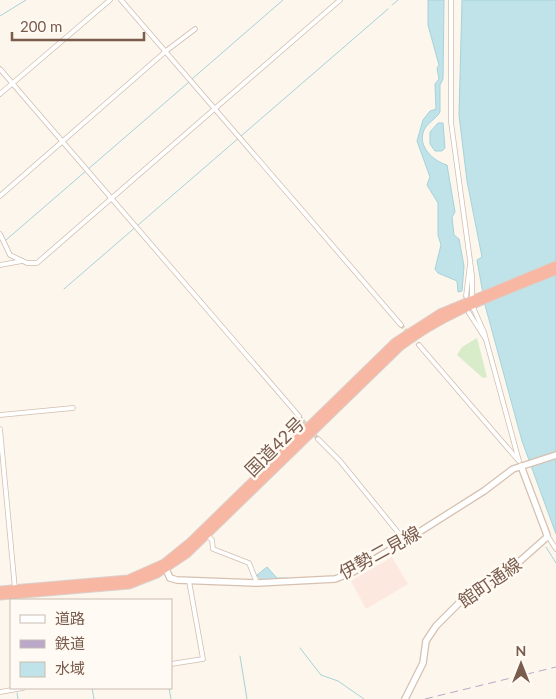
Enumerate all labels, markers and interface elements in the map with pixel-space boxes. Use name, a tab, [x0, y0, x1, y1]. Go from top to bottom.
scale bar	[12, 10, 145, 42]
text: 200 m	[20, 17, 62, 35]
street label: 国道42号	[240, 412, 309, 481]
street label: 伊勢二見線	[335, 521, 424, 584]
street label: 館町通線	[454, 553, 525, 612]
legend	[10, 599, 172, 689]
text: 道路	[55, 609, 85, 627]
text: 鉄道	[55, 634, 85, 652]
north arrow	[496, 639, 546, 689]
text: N	[516, 642, 526, 659]
text: 水域	[55, 659, 85, 677]

